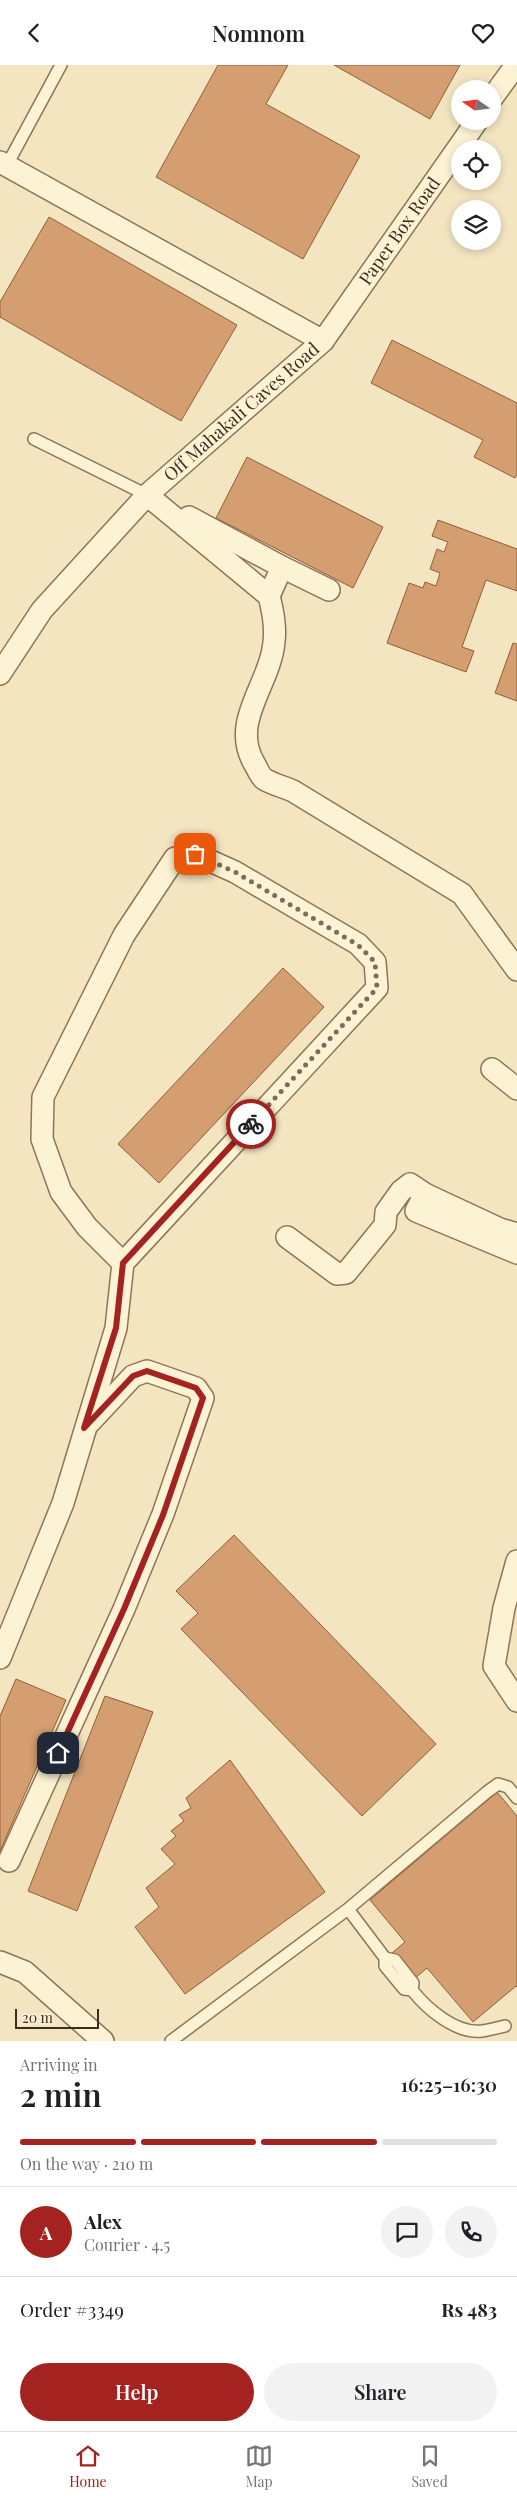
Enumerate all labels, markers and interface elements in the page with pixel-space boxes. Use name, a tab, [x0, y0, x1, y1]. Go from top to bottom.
text: Nomnom	[212, 18, 305, 48]
icon: back	[20, 19, 48, 47]
icon: heart	[469, 19, 497, 47]
north arrow	[451, 80, 501, 130]
map controls	[451, 80, 501, 250]
button: locate	[451, 140, 501, 190]
street label: Paper Box Road	[353, 172, 445, 289]
button: layers	[451, 200, 501, 250]
street label: Off Mahakali Caves Road	[158, 336, 324, 486]
pin	[174, 833, 216, 875]
icon: bag	[181, 840, 209, 868]
courier	[226, 1099, 276, 1149]
icon: bike	[237, 1110, 265, 1138]
pin	[37, 1732, 79, 1774]
icon: home	[44, 1739, 72, 1767]
scale bar	[15, 2006, 99, 2029]
text: 20 m	[22, 2008, 53, 2027]
text: Arriving in	[20, 2054, 98, 2075]
text: 16:25–16:30	[401, 2071, 497, 2097]
text: 2 min	[20, 2072, 102, 2115]
text: On the way · 210 m	[20, 2153, 153, 2174]
button: chat	[381, 2206, 433, 2258]
button: phone	[445, 2206, 497, 2258]
text: Alex	[84, 2208, 122, 2234]
text: A	[40, 2219, 52, 2245]
text: Courier · 4.5	[84, 2234, 170, 2255]
text: Order #3349	[20, 2296, 124, 2322]
text: Rs 483	[441, 2296, 497, 2322]
button: Help	[20, 2363, 254, 2421]
button: Share	[264, 2363, 497, 2421]
tab: Home	[69, 2442, 107, 2491]
tab: Map	[245, 2442, 273, 2491]
tab: Saved	[411, 2442, 448, 2491]

